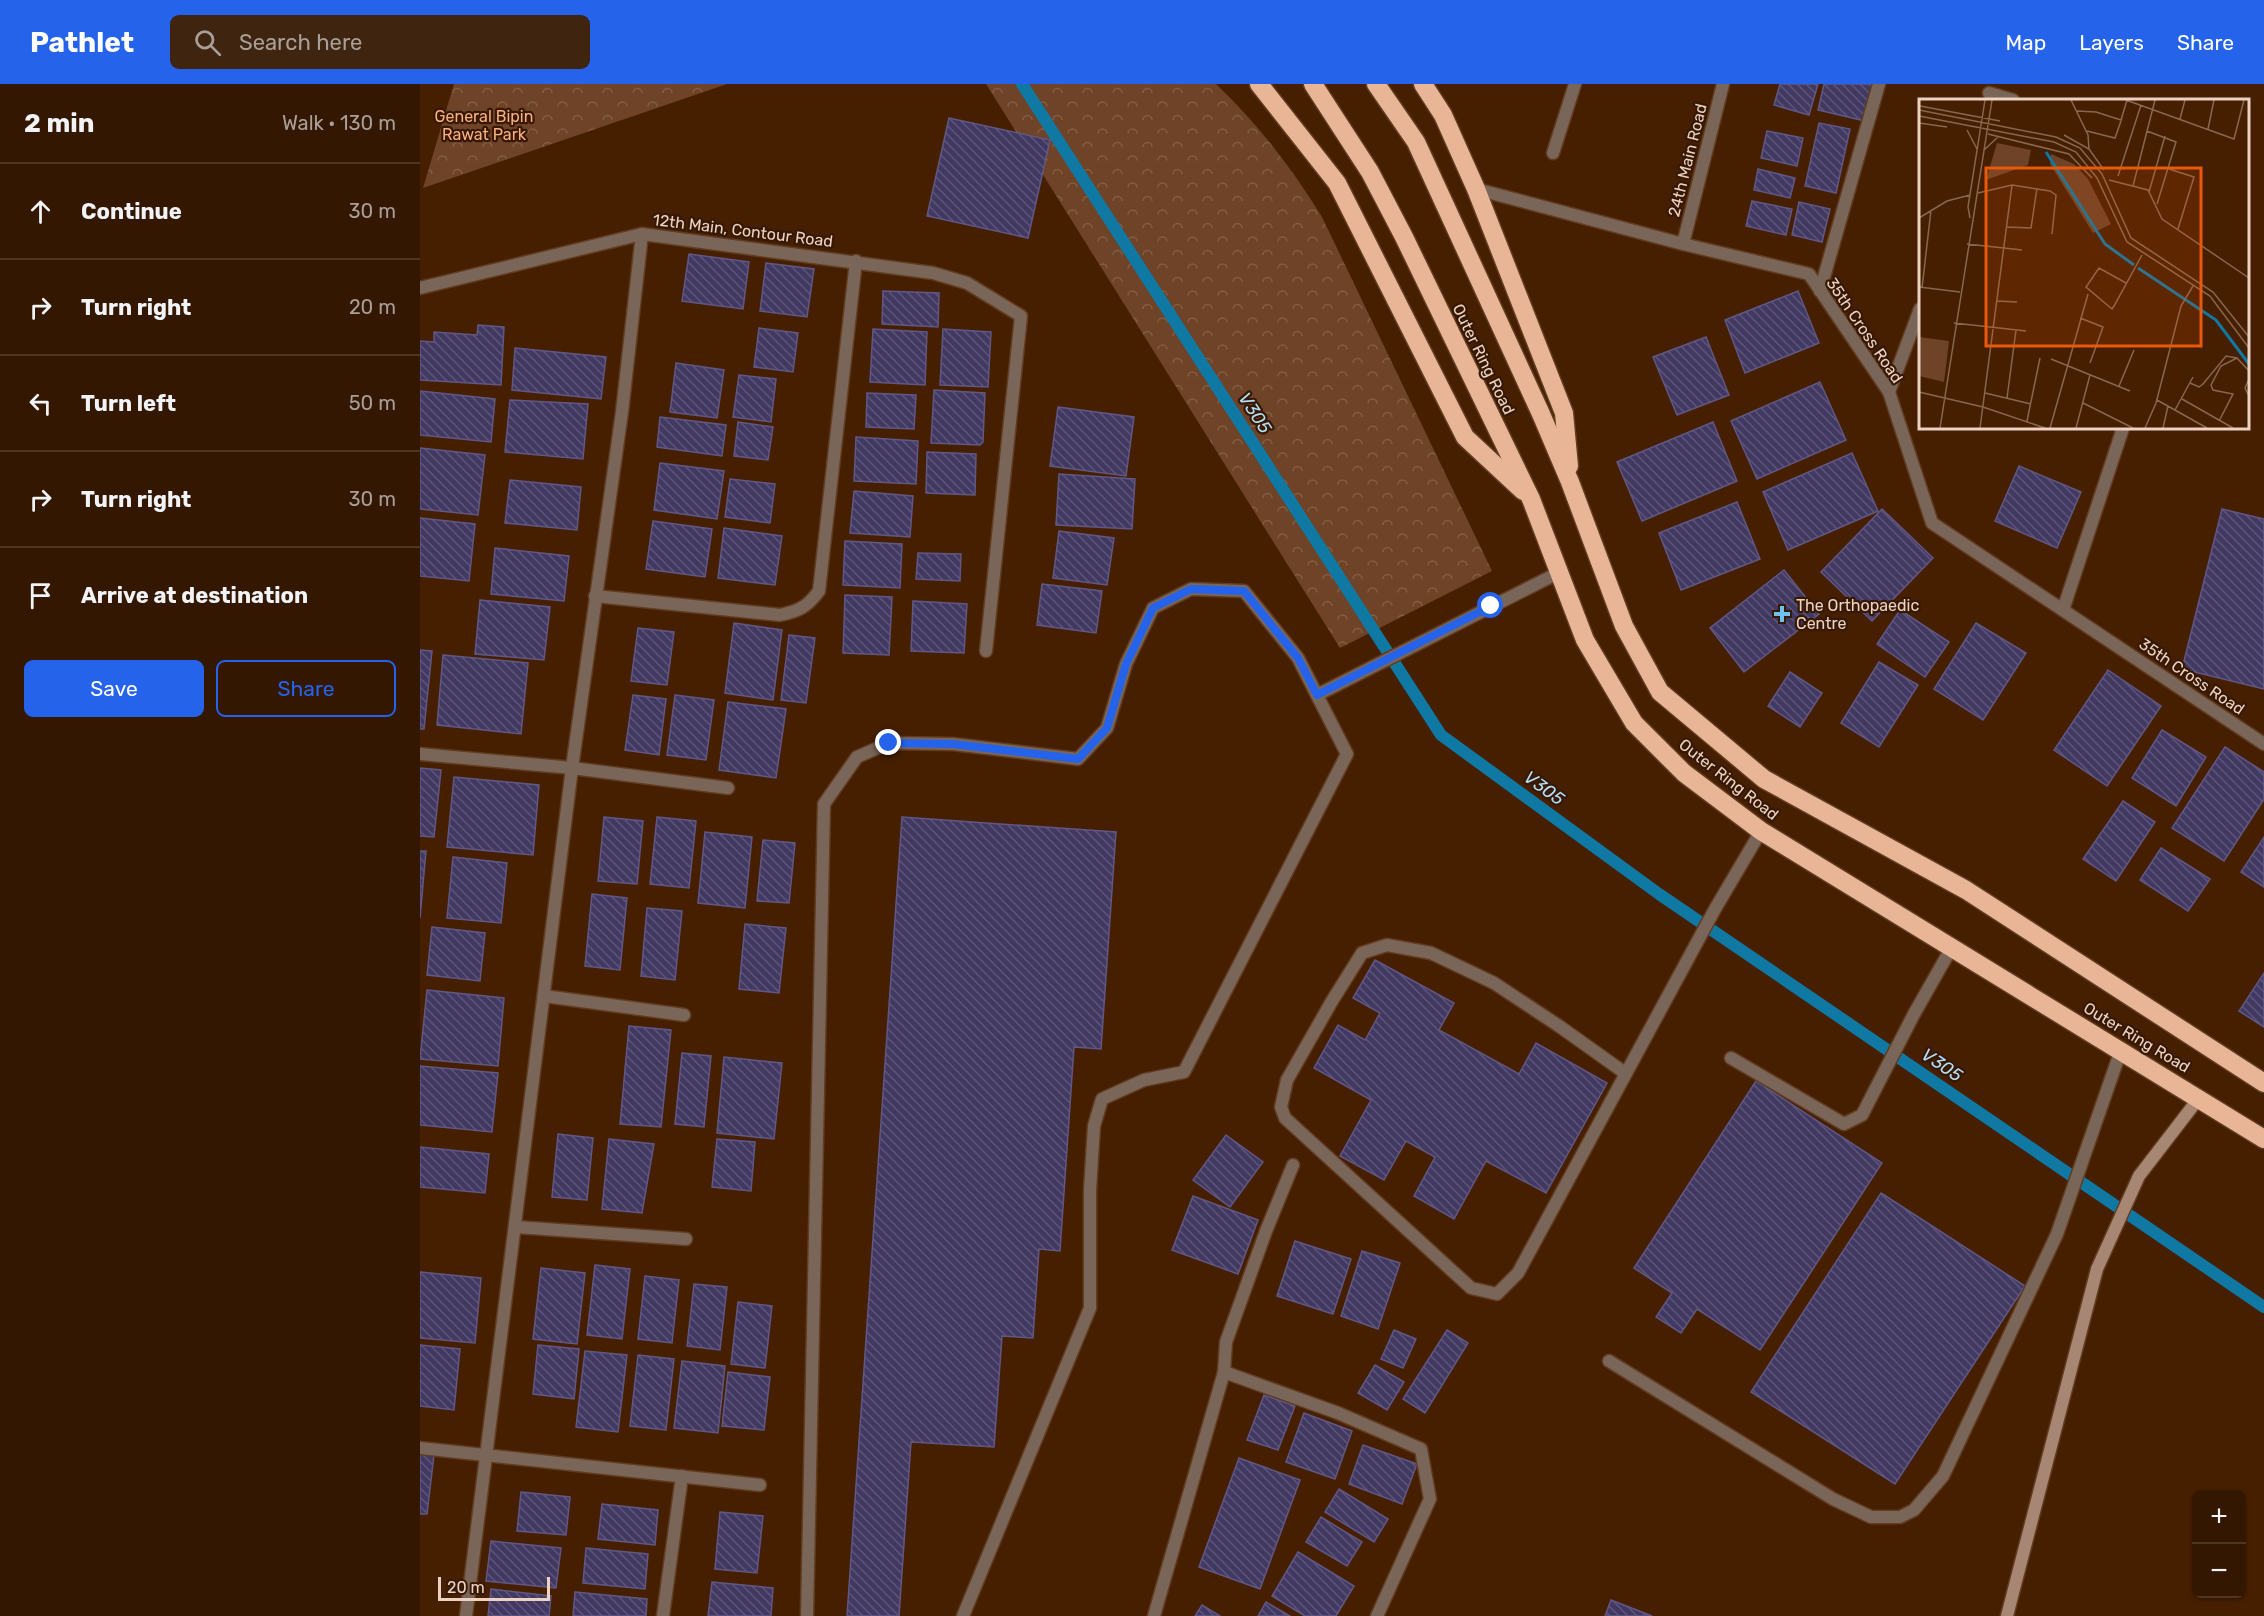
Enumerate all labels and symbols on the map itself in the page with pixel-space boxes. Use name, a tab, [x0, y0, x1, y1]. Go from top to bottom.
inset map	[1919, 99, 2249, 429]
street label: 24th Main Road	[1664, 102, 1711, 219]
park label: General Bipin Rawat Park	[435, 107, 533, 144]
street label: 12th Main, Contour Road	[652, 210, 834, 251]
street label: 35th Cross Road	[1822, 274, 1907, 387]
street label: Outer Ring Road	[1449, 301, 1519, 418]
water label: V305	[1234, 388, 1277, 438]
route start	[1477, 592, 1503, 618]
place label: The Orthopaedic Centre	[1796, 596, 1919, 633]
marker: The Orthopaedic Centre	[1773, 605, 1791, 623]
street label: 35th Cross Road	[2135, 634, 2248, 719]
route end	[875, 729, 901, 755]
street label: Outer Ring Road	[1675, 735, 1782, 824]
water label: V305	[1519, 766, 1569, 810]
street label: Outer Ring Road	[2080, 998, 2193, 1077]
water label: V305	[1917, 1043, 1967, 1087]
scale bar	[438, 1574, 550, 1602]

